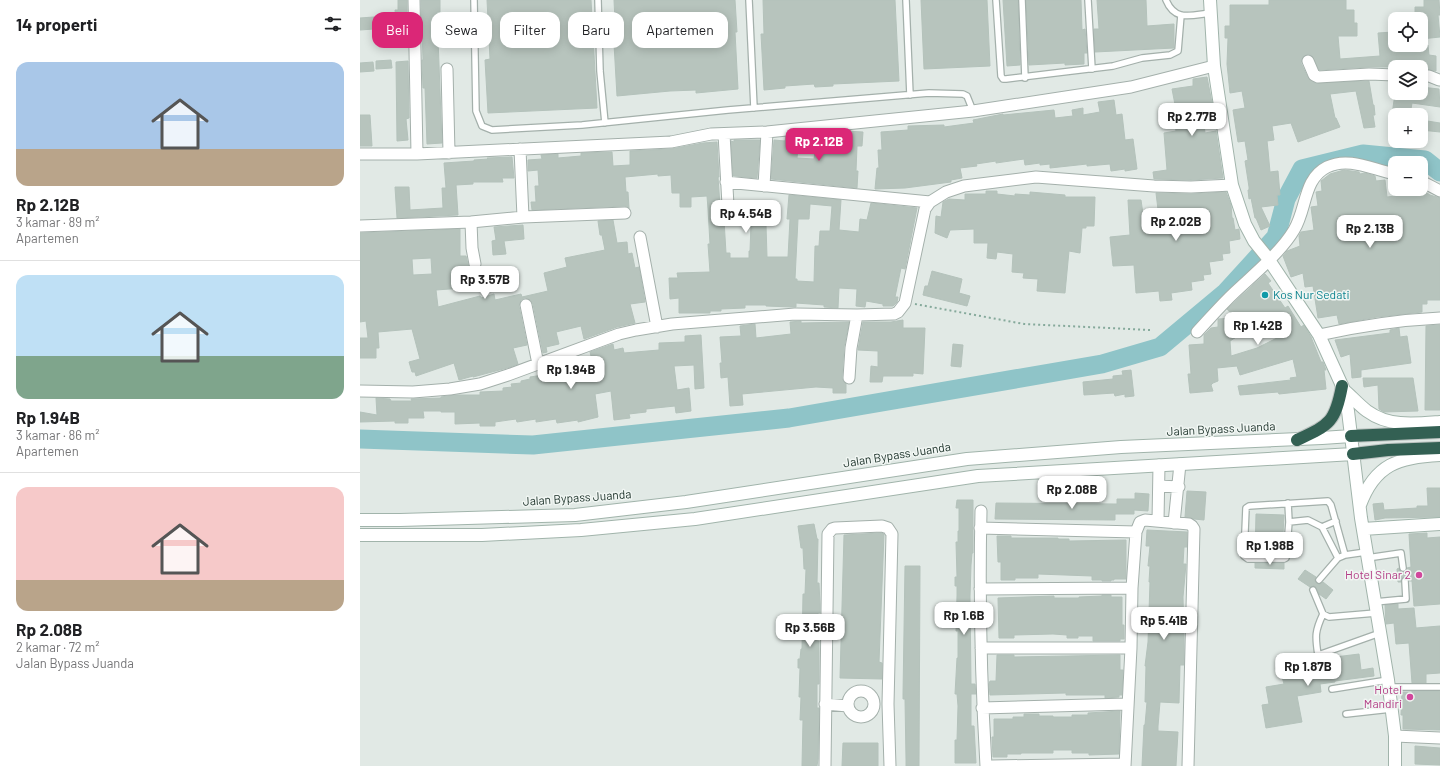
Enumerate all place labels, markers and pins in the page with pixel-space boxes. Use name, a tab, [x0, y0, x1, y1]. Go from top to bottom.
pin: Rp 2.77B	[1151, 103, 1233, 137]
pin: Rp 2.12B	[778, 128, 860, 162]
pin: Rp 4.54B	[705, 200, 787, 234]
pin: Rp 2.02B	[1135, 208, 1217, 242]
pin: Rp 2.13B	[1329, 215, 1411, 249]
pin: Rp 3.57B	[444, 266, 526, 300]
place label: Kos Nur Sedati	[1273, 287, 1350, 301]
marker: Kos Nur Sedati	[1260, 290, 1270, 300]
pin: Rp 1.42B	[1217, 312, 1299, 346]
pin: Rp 1.94B	[530, 356, 612, 390]
pin: Rp 2.08B	[1031, 476, 1113, 510]
pin: Rp 1.98B	[1229, 532, 1311, 566]
place label: Hotel Sinar 2	[1345, 567, 1411, 581]
marker: Hotel Sinar 2	[1414, 570, 1424, 580]
pin: Rp 1.6B	[927, 602, 1001, 636]
pin: Rp 5.41B	[1123, 607, 1205, 641]
pin: Rp 3.56B	[769, 614, 851, 648]
pin: Rp 1.87B	[1267, 653, 1349, 687]
place label: Hotel Mandiri	[1364, 682, 1402, 710]
marker: Hotel Mandiri	[1405, 692, 1415, 702]

